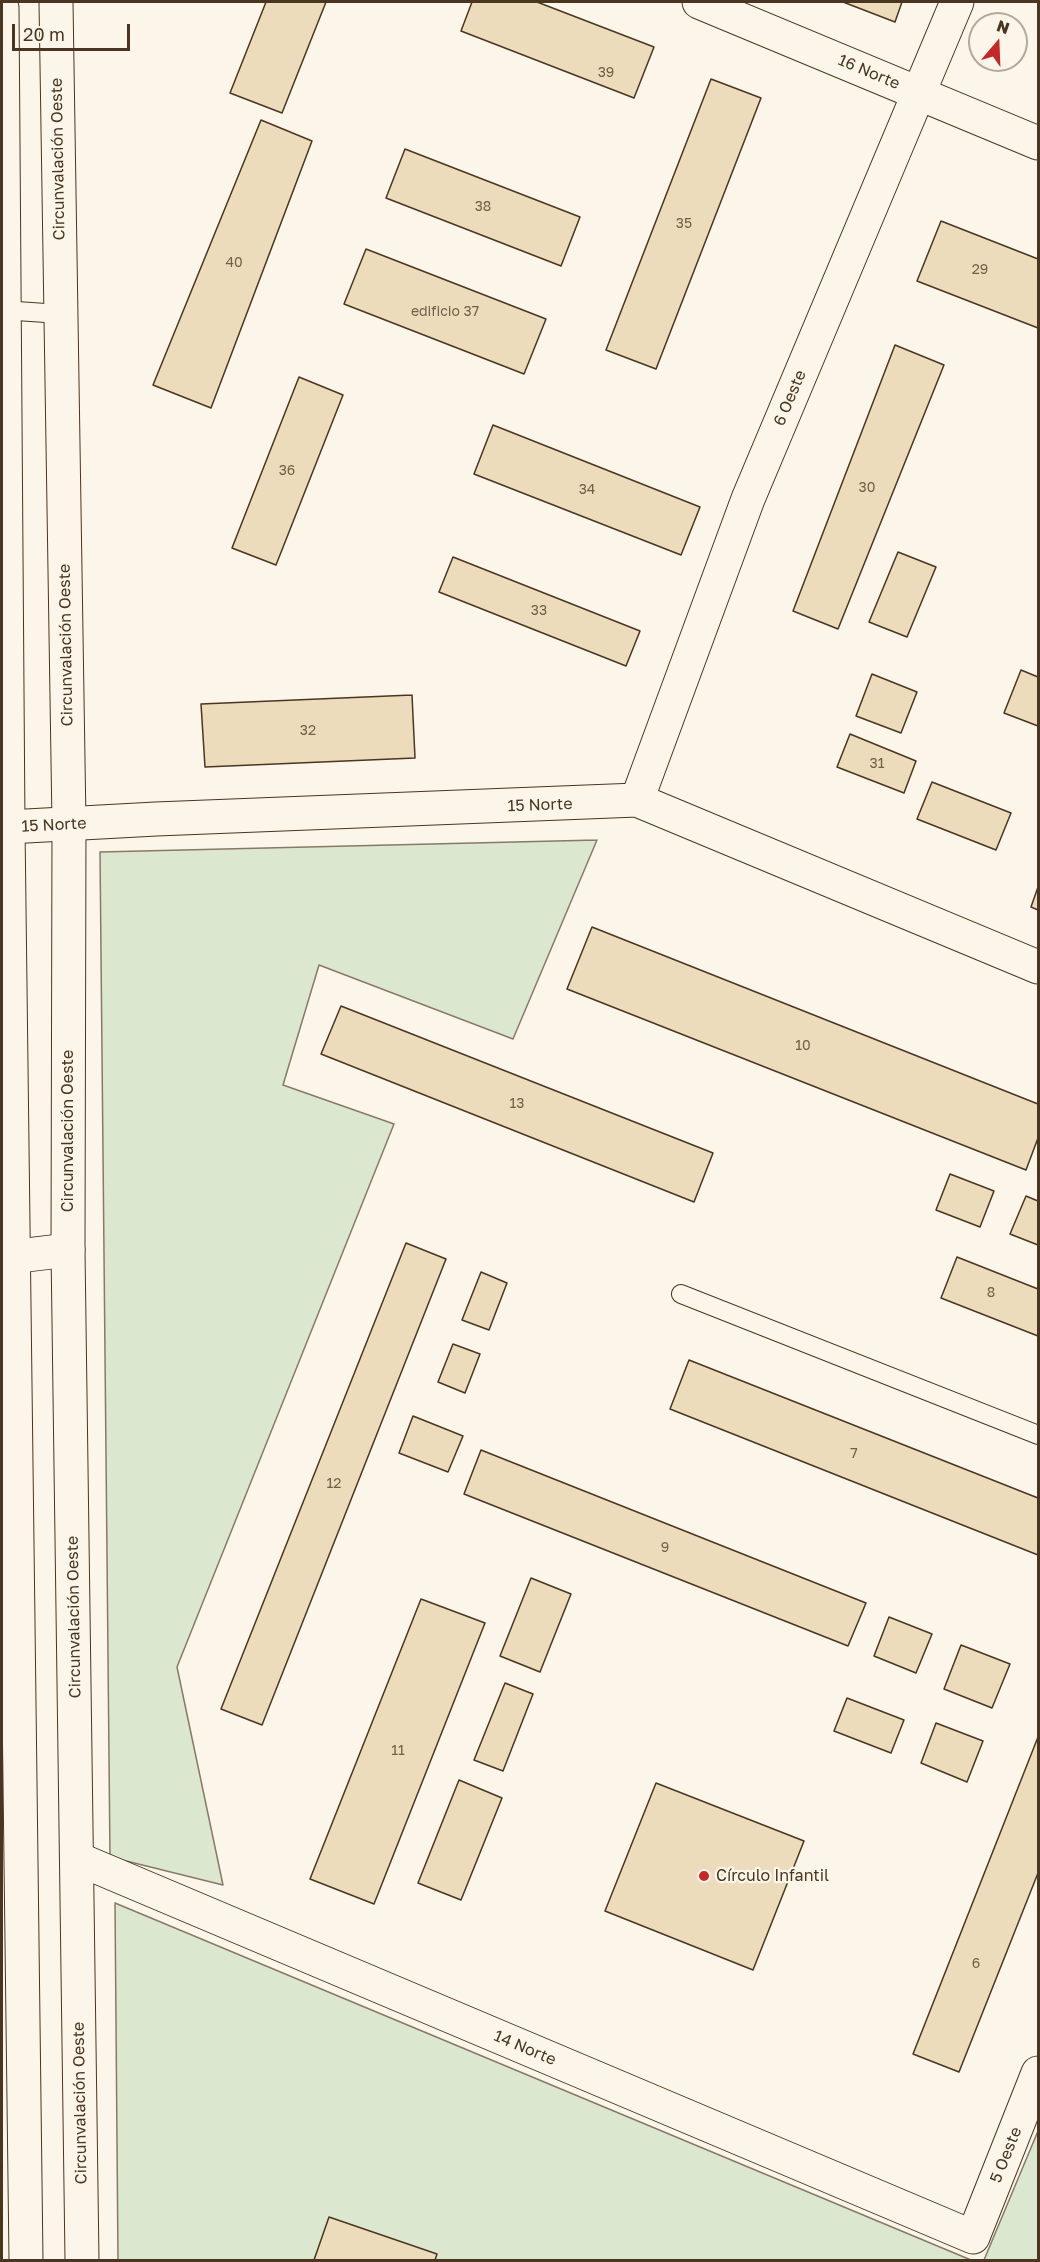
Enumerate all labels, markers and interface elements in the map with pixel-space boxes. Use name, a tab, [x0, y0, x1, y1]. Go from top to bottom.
scale bar	[15, 12, 134, 50]
north arrow	[968, 12, 1028, 72]
text: N	[994, 15, 1012, 38]
text: 20 m	[23, 23, 65, 45]
street label: 16 Norte	[835, 50, 903, 94]
house number: 39	[598, 65, 614, 81]
street label: Circunvalación Oeste	[47, 78, 69, 240]
house number: 38	[475, 199, 491, 215]
house number: 35	[676, 216, 692, 232]
house number: 40	[225, 255, 243, 271]
house number: 29	[972, 262, 988, 278]
house number: edificio 37	[411, 304, 479, 320]
street label: 6 Oeste	[770, 367, 810, 429]
house number: 36	[279, 463, 295, 479]
house number: 30	[859, 480, 875, 496]
house number: 34	[579, 482, 595, 498]
street label: Circunvalación Oeste	[55, 564, 77, 726]
house number: 33	[531, 603, 547, 619]
house number: 32	[300, 723, 316, 739]
house number: 31	[870, 756, 884, 772]
street label: 15 Norte	[507, 794, 573, 816]
street label: 15 Norte	[21, 814, 87, 836]
house number: 10	[795, 1038, 811, 1054]
street label: Circunvalación Oeste	[58, 1050, 78, 1212]
house number: 13	[510, 1096, 524, 1112]
house number: 8	[987, 1285, 995, 1301]
house number: 7	[850, 1446, 858, 1462]
house number: 12	[327, 1476, 341, 1492]
street label: Circunvalación Oeste	[63, 1536, 85, 1698]
house number: 9	[661, 1540, 669, 1556]
house number: 11	[391, 1743, 405, 1759]
place label: Círculo Infantil	[716, 1866, 829, 1886]
marker: Círculo Infantil	[697, 1869, 711, 1883]
house number: 6	[972, 1956, 980, 1972]
street label: Circunvalación Oeste	[69, 2022, 91, 2184]
street label: 14 Norte	[491, 2026, 559, 2070]
street label: 5 Oeste	[986, 2124, 1026, 2186]

